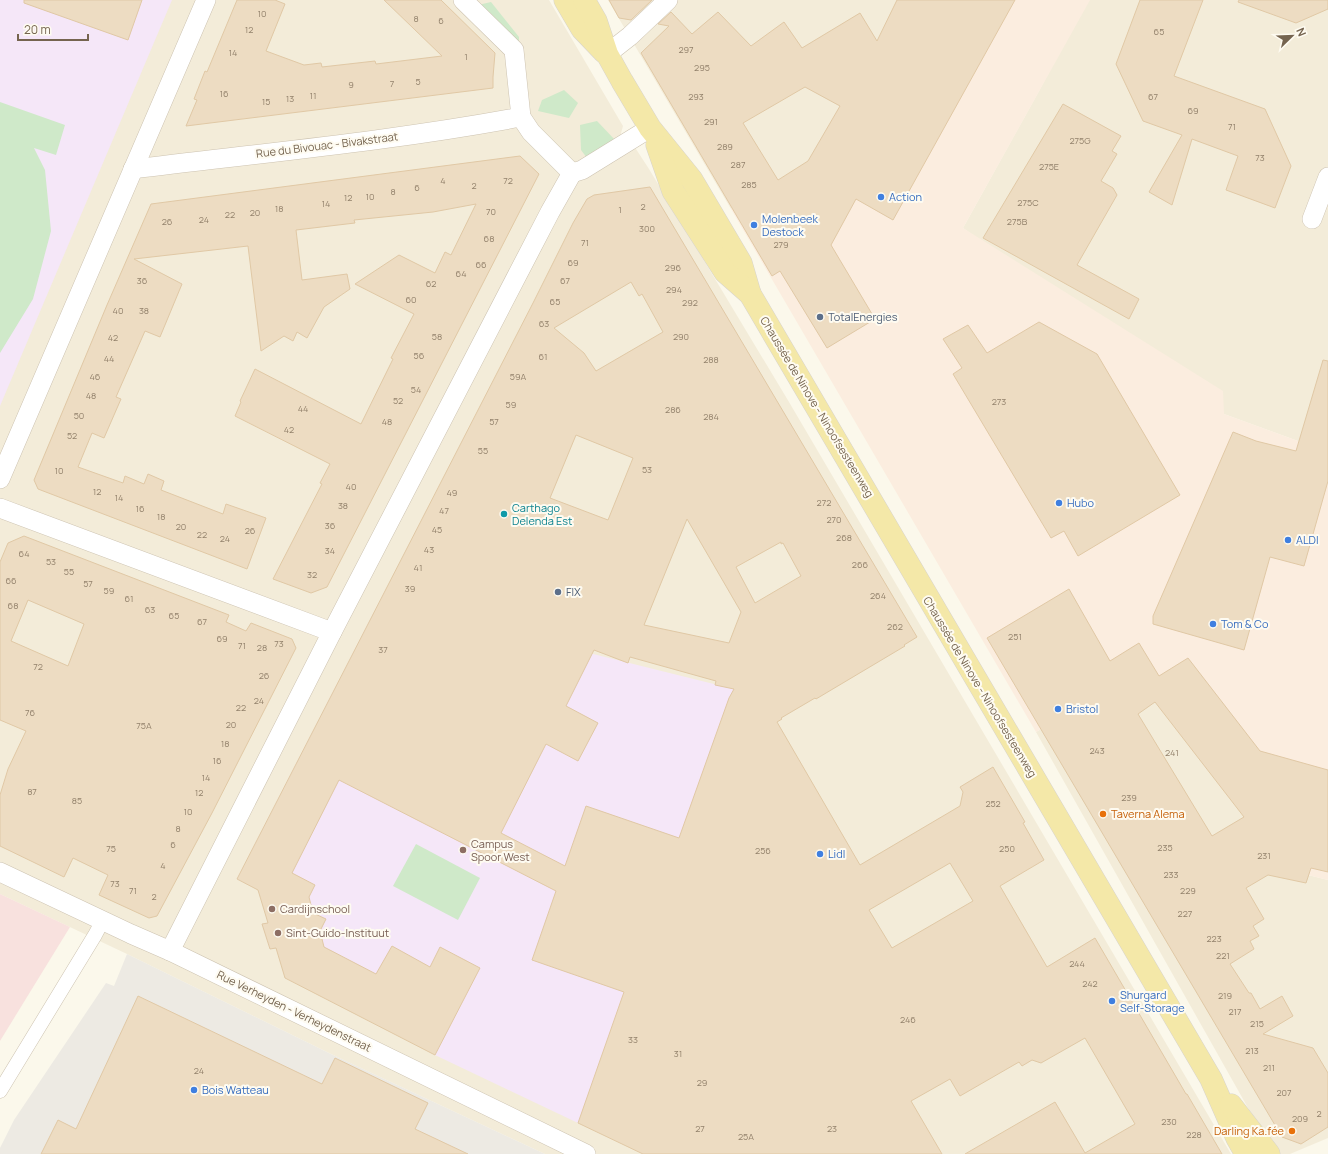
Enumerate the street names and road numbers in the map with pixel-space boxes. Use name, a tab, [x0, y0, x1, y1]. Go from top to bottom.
street label: Rue du Bivouac - Bivakstraat	[255, 128, 399, 161]
street label: Chaussée de Ninove - Ninoofsesteenweg	[757, 313, 878, 500]
street label: Chaussée de Ninove - Ninoofsesteenweg	[920, 593, 1041, 780]
street label: Rue Verheyden - Verheydenstraat	[215, 967, 374, 1055]

